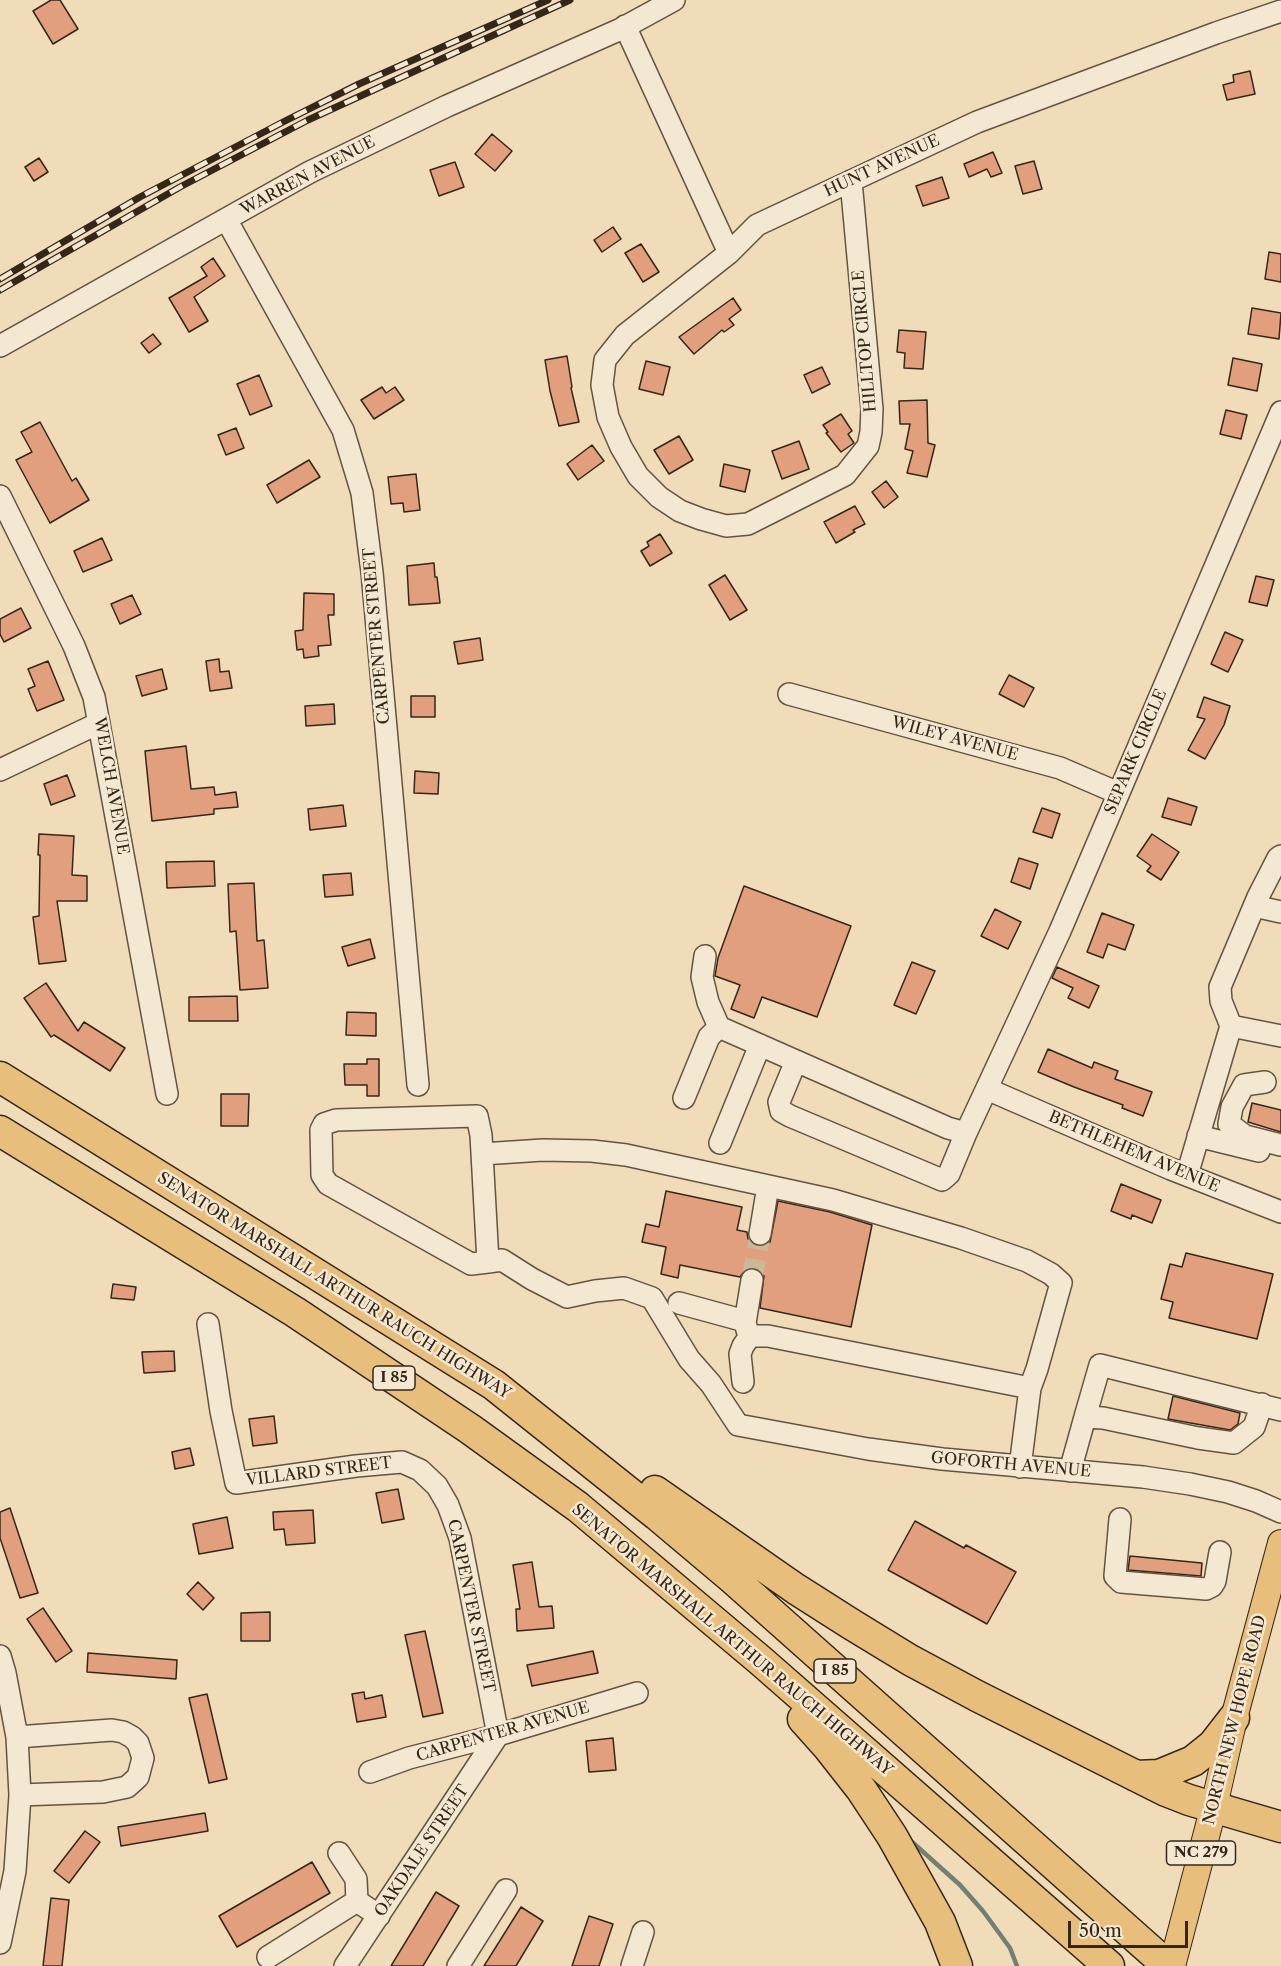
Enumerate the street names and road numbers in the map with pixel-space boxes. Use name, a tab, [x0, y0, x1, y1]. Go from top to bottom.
street label: HUNT AVENUE	[821, 131, 943, 201]
street label: WARREN AVENUE	[237, 132, 379, 220]
street label: HILLTOP CIRCLE	[849, 269, 881, 413]
street label: CARPENTER STREET	[360, 547, 394, 725]
street label: SEPARK CIRCLE	[1101, 686, 1171, 818]
street label: WILEY AVENUE	[890, 713, 1020, 765]
street label: WELCH AVENUE	[89, 716, 133, 856]
street label: BETHLEHEM AVENUE	[1045, 1107, 1223, 1197]
street label: SENATOR MARSHALL ARTHUR RAUCH HIGHWAY	[154, 1169, 514, 1403]
road number: I 85	[373, 1366, 415, 1390]
street label: GOFORTH AVENUE	[930, 1448, 1092, 1482]
street label: VILLARD STREET	[245, 1454, 393, 1490]
street label: SENATOR MARSHALL ARTHUR RAUCH HIGHWAY	[568, 1500, 896, 1780]
street label: CARPENTER STREET	[443, 1517, 499, 1695]
street label: NORTH NEW HOPE ROAD	[1200, 1613, 1270, 1827]
road number: I 85	[814, 1659, 856, 1683]
street label: CARPENTER AVENUE	[414, 1698, 592, 1766]
street label: OAKDALE STREET	[371, 1782, 473, 1920]
road number: NC 279	[1166, 1841, 1236, 1865]

